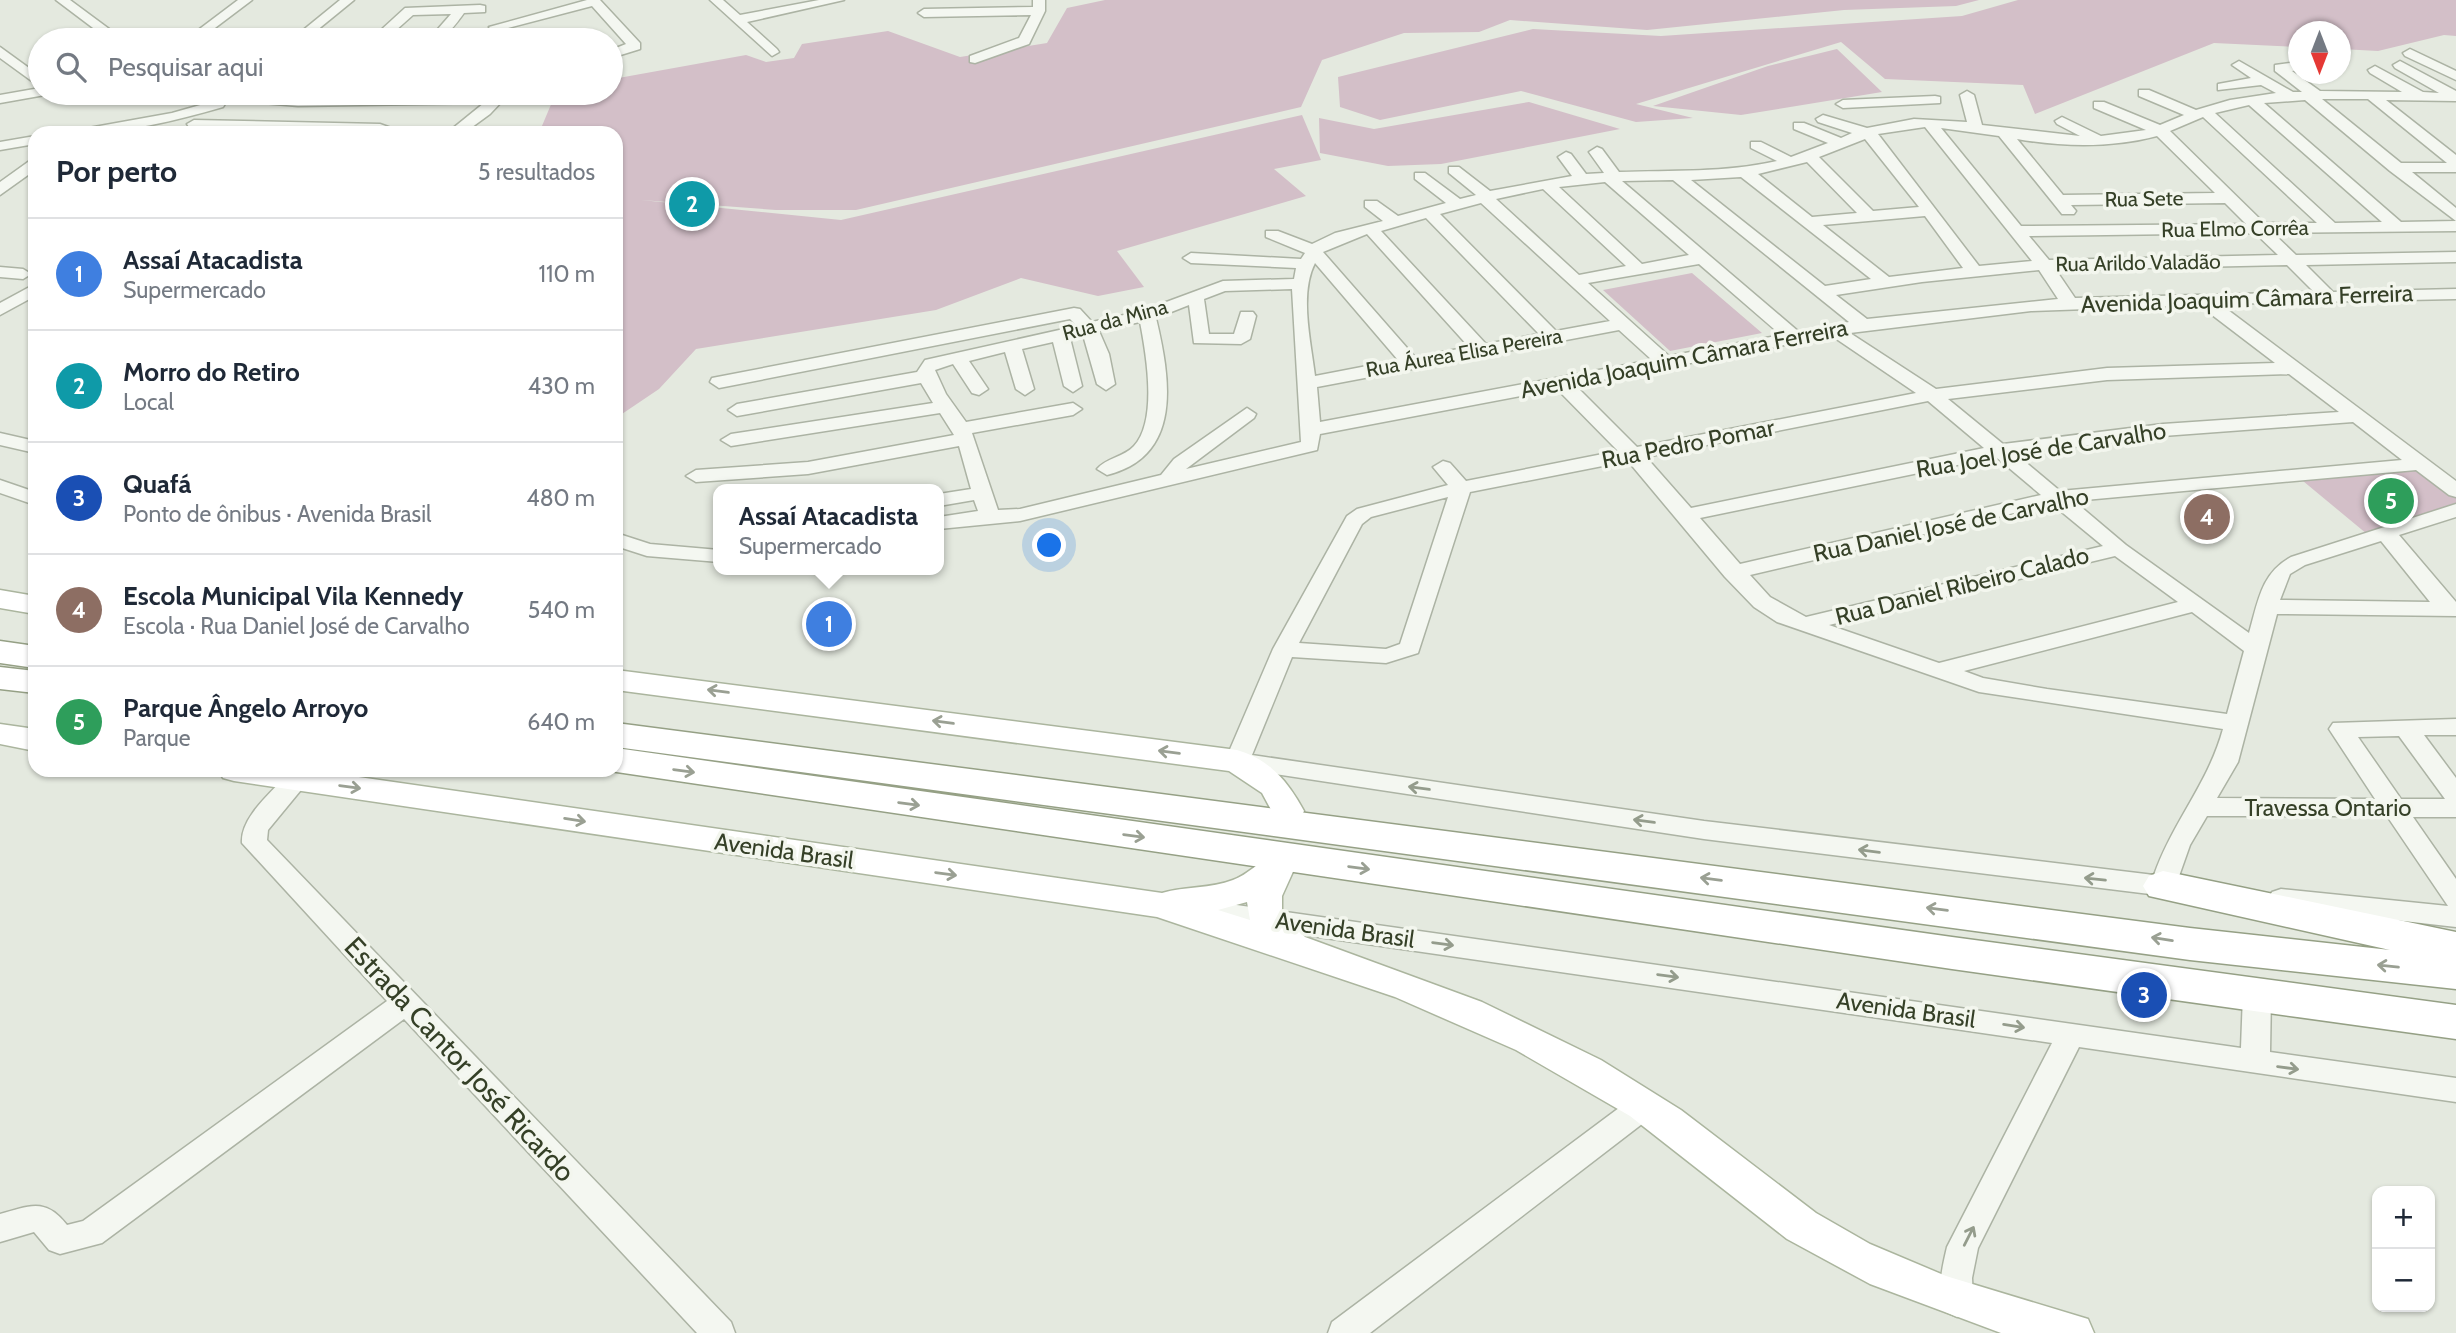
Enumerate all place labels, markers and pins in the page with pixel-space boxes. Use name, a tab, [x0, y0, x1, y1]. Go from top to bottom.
pin: 2	[669, 178, 715, 230]
pin: 5	[2368, 475, 2414, 527]
pin: 4	[2184, 491, 2230, 543]
pin: 1	[806, 598, 852, 650]
pin: 3	[2121, 969, 2167, 1021]

